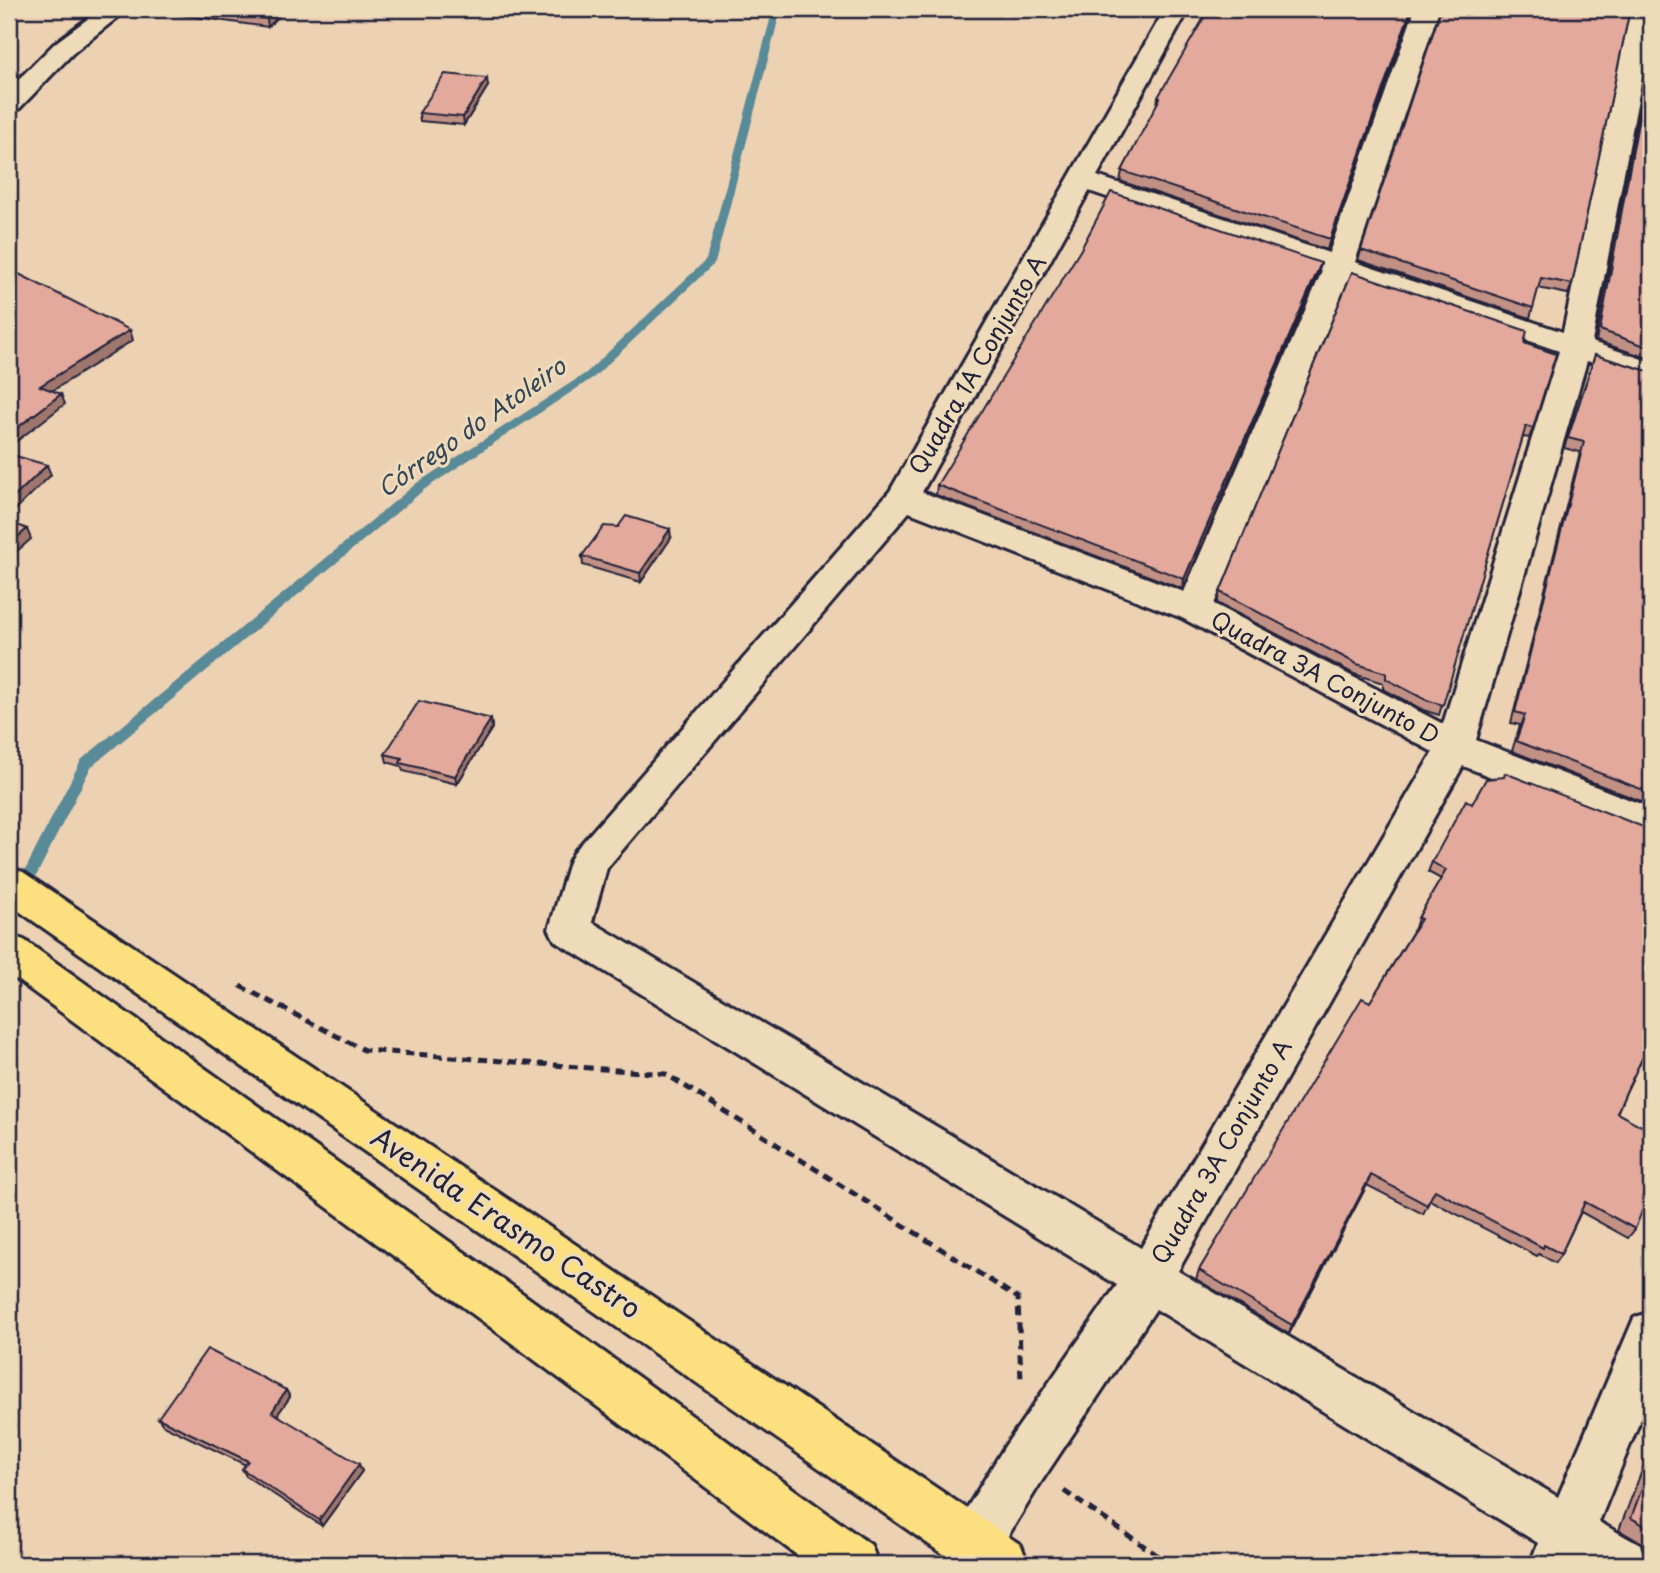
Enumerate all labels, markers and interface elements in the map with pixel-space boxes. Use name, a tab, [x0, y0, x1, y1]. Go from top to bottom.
street label: Quadra 1A Conjunto A	[899, 248, 1054, 481]
water label: Córrego do Atoleiro	[369, 347, 574, 505]
street label: Quadra 3A Conjunto D	[1205, 601, 1446, 752]
street label: Quadra 3A Conjunto A	[1142, 1032, 1299, 1270]
street label: Avenida Erasmo Castro	[363, 1115, 651, 1328]

